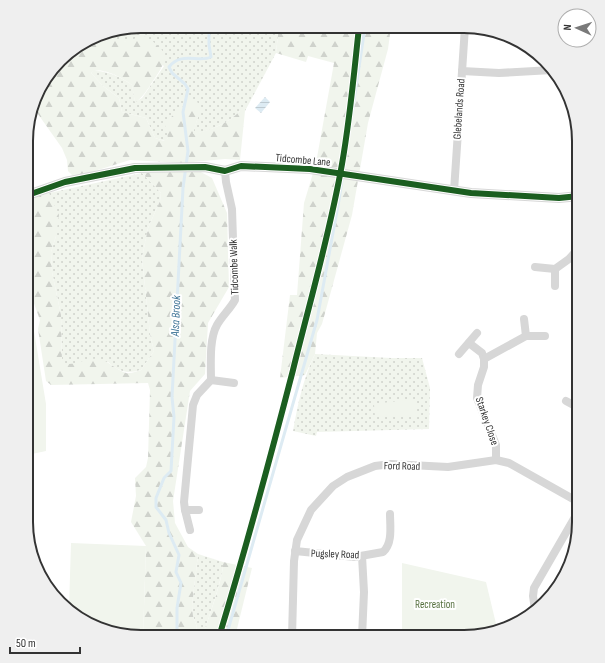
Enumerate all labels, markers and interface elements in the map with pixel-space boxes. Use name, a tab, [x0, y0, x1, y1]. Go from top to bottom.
north arrow	[557, 8, 597, 48]
text: N	[561, 24, 574, 31]
street label: Glebelands Road	[450, 78, 468, 140]
street label: Tidcombe Lane	[275, 151, 331, 169]
street label: Tidcombe Walk	[227, 238, 241, 295]
water label: Alsa Brook	[168, 295, 184, 338]
street label: Starkey Close	[473, 395, 501, 447]
street label: Ford Road	[384, 459, 421, 473]
street label: Pugsley Road	[311, 547, 360, 561]
park label: Recreation	[415, 598, 455, 611]
scale bar	[10, 629, 80, 655]
text: 50 m	[16, 636, 36, 651]

